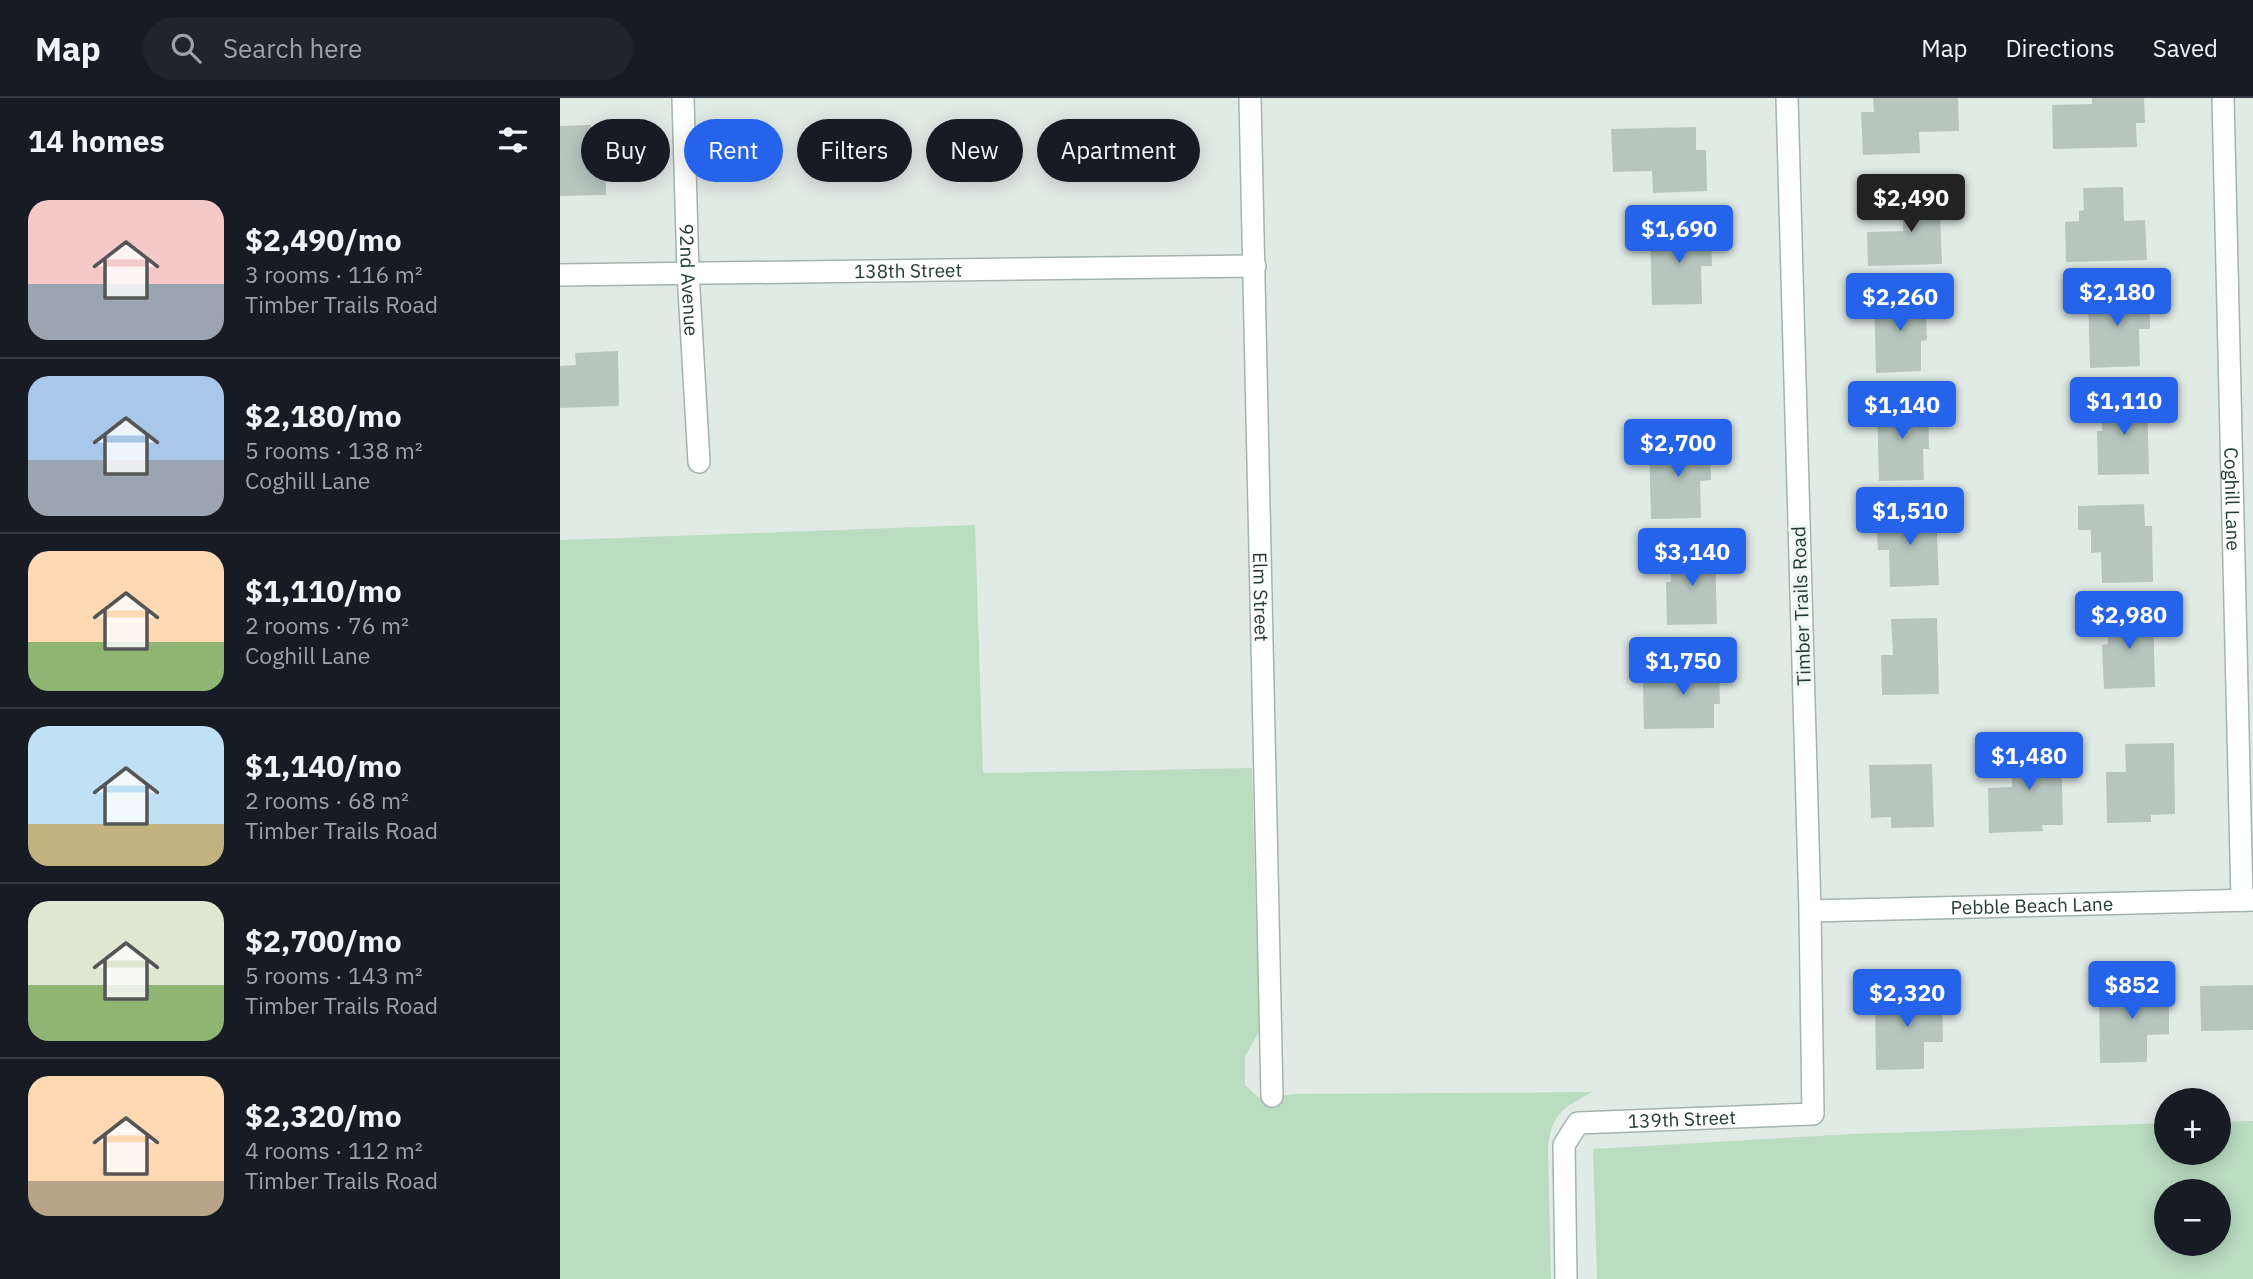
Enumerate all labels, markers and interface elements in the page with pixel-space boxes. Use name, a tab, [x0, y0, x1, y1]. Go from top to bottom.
search box	[143, 17, 633, 80]
text: Map	[35, 27, 101, 70]
icon: search	[167, 29, 205, 67]
text: Search here	[223, 31, 362, 65]
text: Map	[1921, 32, 1967, 64]
text: Directions	[2005, 32, 2115, 64]
text: Saved	[2153, 32, 2218, 64]
chip: Buy	[581, 119, 670, 182]
chip: Rent	[684, 119, 783, 182]
chip: Filters	[797, 119, 912, 182]
chip: New	[926, 119, 1023, 182]
chip: Apartment	[1037, 119, 1200, 182]
text: 14 homes	[28, 121, 165, 160]
icon: filters	[494, 121, 532, 159]
pin: $2,490	[1854, 174, 1968, 234]
text: $2,490	[1873, 182, 1949, 212]
pin: $1,690	[1622, 206, 1736, 265]
text: $1,690	[1641, 213, 1717, 243]
text: $2,490/mo	[245, 220, 402, 259]
street label: 92nd Avenue	[675, 223, 704, 337]
icon: home	[84, 228, 168, 312]
street label: 138th Street	[854, 258, 962, 283]
text: 3 rooms · 116 m²	[245, 259, 423, 289]
pin: $2,180	[2060, 268, 2174, 328]
pin: $2,260	[1843, 274, 1957, 333]
text: $2,180	[2079, 276, 2155, 306]
text: $2,260	[1862, 281, 1938, 311]
text: Timber Trails Road	[245, 289, 438, 319]
pin: $1,110	[2067, 378, 2181, 437]
pin: $1,140	[1845, 382, 1959, 441]
text: $1,110	[2086, 385, 2162, 415]
text: $1,140	[1864, 389, 1940, 419]
text: $2,180/mo	[245, 396, 402, 435]
icon: home	[84, 404, 168, 488]
pin: $2,700	[1621, 420, 1735, 479]
text: $2,700	[1640, 427, 1716, 457]
text: 5 rooms · 138 m²	[245, 435, 423, 465]
street label: Coghill Lane	[2219, 447, 2246, 551]
text: Coghill Lane	[245, 465, 370, 495]
pin: $1,510	[1853, 488, 1967, 547]
text: $1,510	[1872, 495, 1948, 525]
street label: Timber Trails Road	[1786, 526, 1816, 686]
pin: $3,140	[1635, 528, 1749, 588]
text: $3,140	[1654, 536, 1730, 566]
street label: Elm Street	[1248, 552, 1274, 642]
text: $1,110/mo	[245, 571, 402, 610]
icon: home	[84, 579, 168, 663]
pin: $2,980	[2072, 592, 2186, 651]
text: $2,980	[2091, 599, 2167, 629]
text: 2 rooms · 76 m²	[245, 610, 409, 640]
pin: $1,750	[1626, 638, 1740, 697]
text: Coghill Lane	[245, 640, 370, 670]
text: $1,750	[1645, 645, 1721, 675]
pin: $1,480	[1972, 732, 2086, 792]
text: $1,480	[1991, 740, 2067, 770]
text: $1,140/mo	[245, 746, 402, 785]
icon: home	[84, 754, 168, 838]
text: 2 rooms · 68 m²	[245, 785, 409, 815]
text: Timber Trails Road	[245, 815, 438, 845]
street label: Pebble Beach Lane	[1950, 891, 2113, 920]
text: $2,700/mo	[245, 921, 402, 960]
icon: home	[84, 929, 168, 1013]
text: 5 rooms · 143 m²	[245, 960, 423, 990]
pin: $852	[2091, 962, 2173, 1021]
text: $852	[2104, 969, 2160, 999]
pin: $2,320	[1850, 970, 1964, 1029]
text: $2,320	[1869, 977, 1945, 1007]
text: Timber Trails Road	[245, 990, 438, 1020]
map controls	[2154, 1088, 2231, 1256]
button: +	[2154, 1088, 2231, 1165]
text: $2,320/mo	[245, 1096, 402, 1135]
icon: home	[84, 1104, 168, 1188]
street label: 139th Street	[1627, 1105, 1736, 1133]
text: 4 rooms · 112 m²	[245, 1135, 423, 1165]
text: Timber Trails Road	[245, 1165, 438, 1195]
button: −	[2154, 1179, 2231, 1256]

